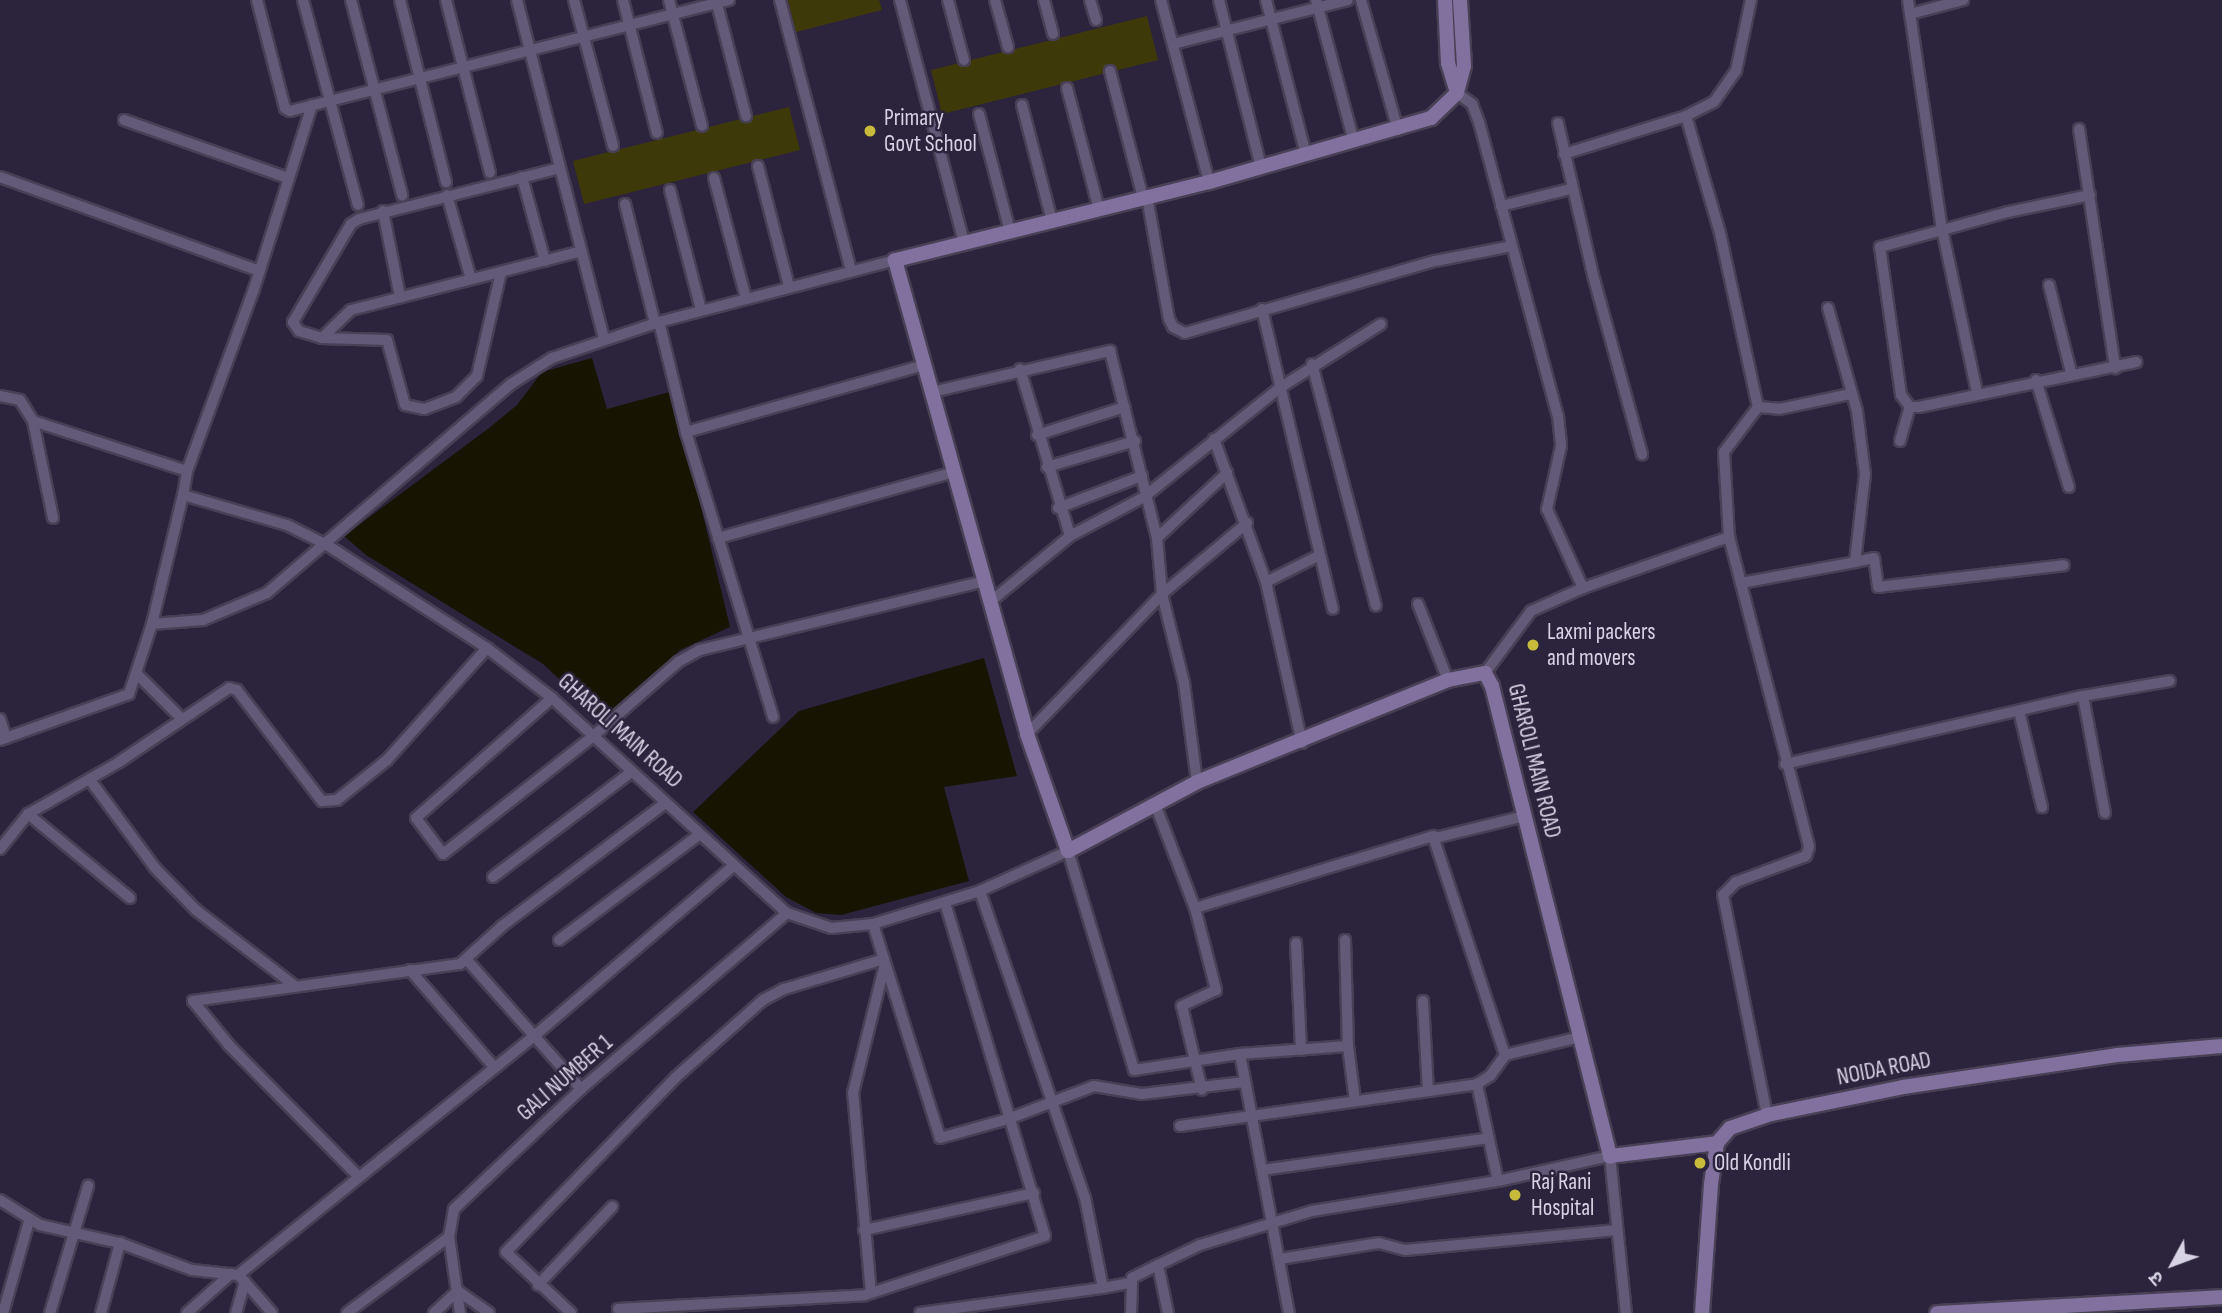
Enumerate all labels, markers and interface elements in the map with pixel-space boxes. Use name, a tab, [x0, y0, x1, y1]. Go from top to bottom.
place label: Primary Govt School	[884, 104, 977, 158]
marker: Primary Govt School	[862, 123, 878, 139]
place label: Laxmi packers and movers	[1547, 618, 1655, 672]
marker: Laxmi packers and movers	[1525, 637, 1541, 653]
street label: GHAROLI MAIN ROAD	[552, 668, 688, 794]
street label: GHAROLI MAIN ROAD	[1501, 681, 1567, 841]
street label: GALI NUMBER 1	[512, 1029, 618, 1127]
street label: NOIDA ROAD	[1835, 1046, 1933, 1092]
place label: Old Kondli	[1714, 1149, 1791, 1177]
marker: Old Kondli	[1692, 1155, 1708, 1171]
place label: Raj Rani Hospital	[1531, 1168, 1594, 1222]
marker: Raj Rani Hospital	[1505, 1185, 1525, 1205]
north arrow	[2138, 1229, 2208, 1299]
text: उ	[2144, 1266, 2169, 1290]

